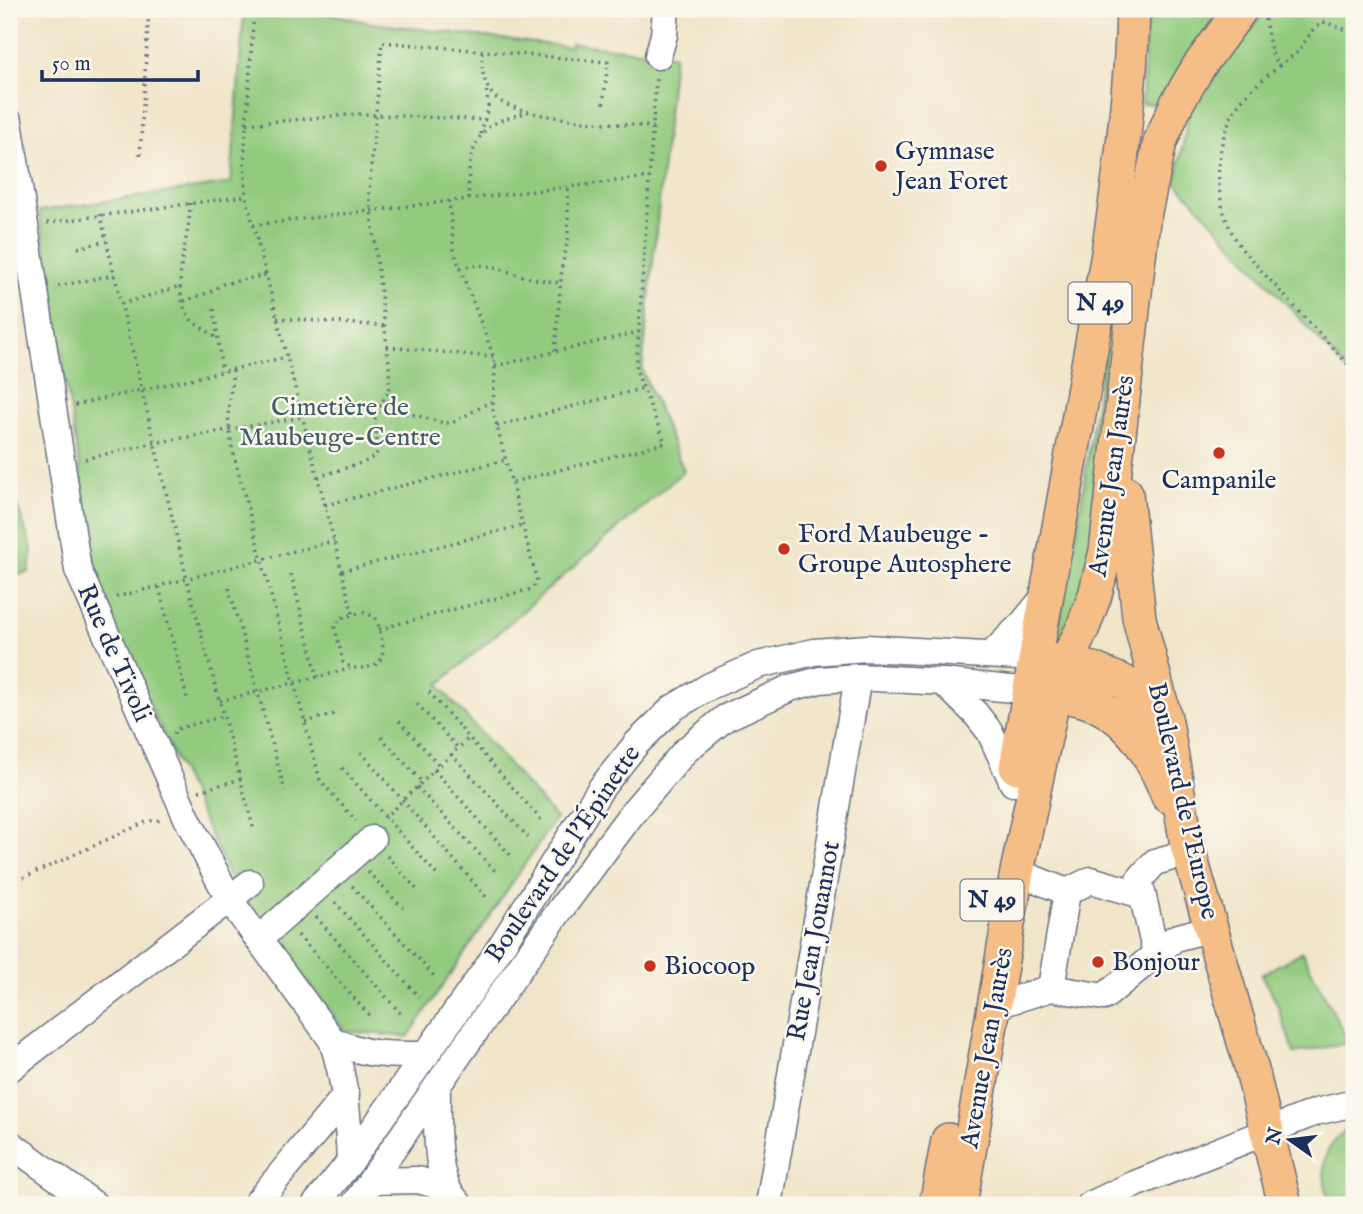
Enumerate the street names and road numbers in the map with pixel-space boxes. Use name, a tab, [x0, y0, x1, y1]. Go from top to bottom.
road number: N 49	[1068, 282, 1132, 324]
street label: Avenue Jean Jaurès	[1081, 373, 1142, 580]
street label: Rue de Tivoli	[69, 579, 159, 727]
street label: Boulevard de l'Europe	[1140, 679, 1226, 923]
street label: Boulevard de l'Épinette	[478, 739, 648, 969]
street label: Rue Jean Jouannot	[780, 838, 848, 1044]
road number: N 49	[960, 880, 1024, 920]
street label: Avenue Jean Jaurès	[953, 945, 1021, 1152]

